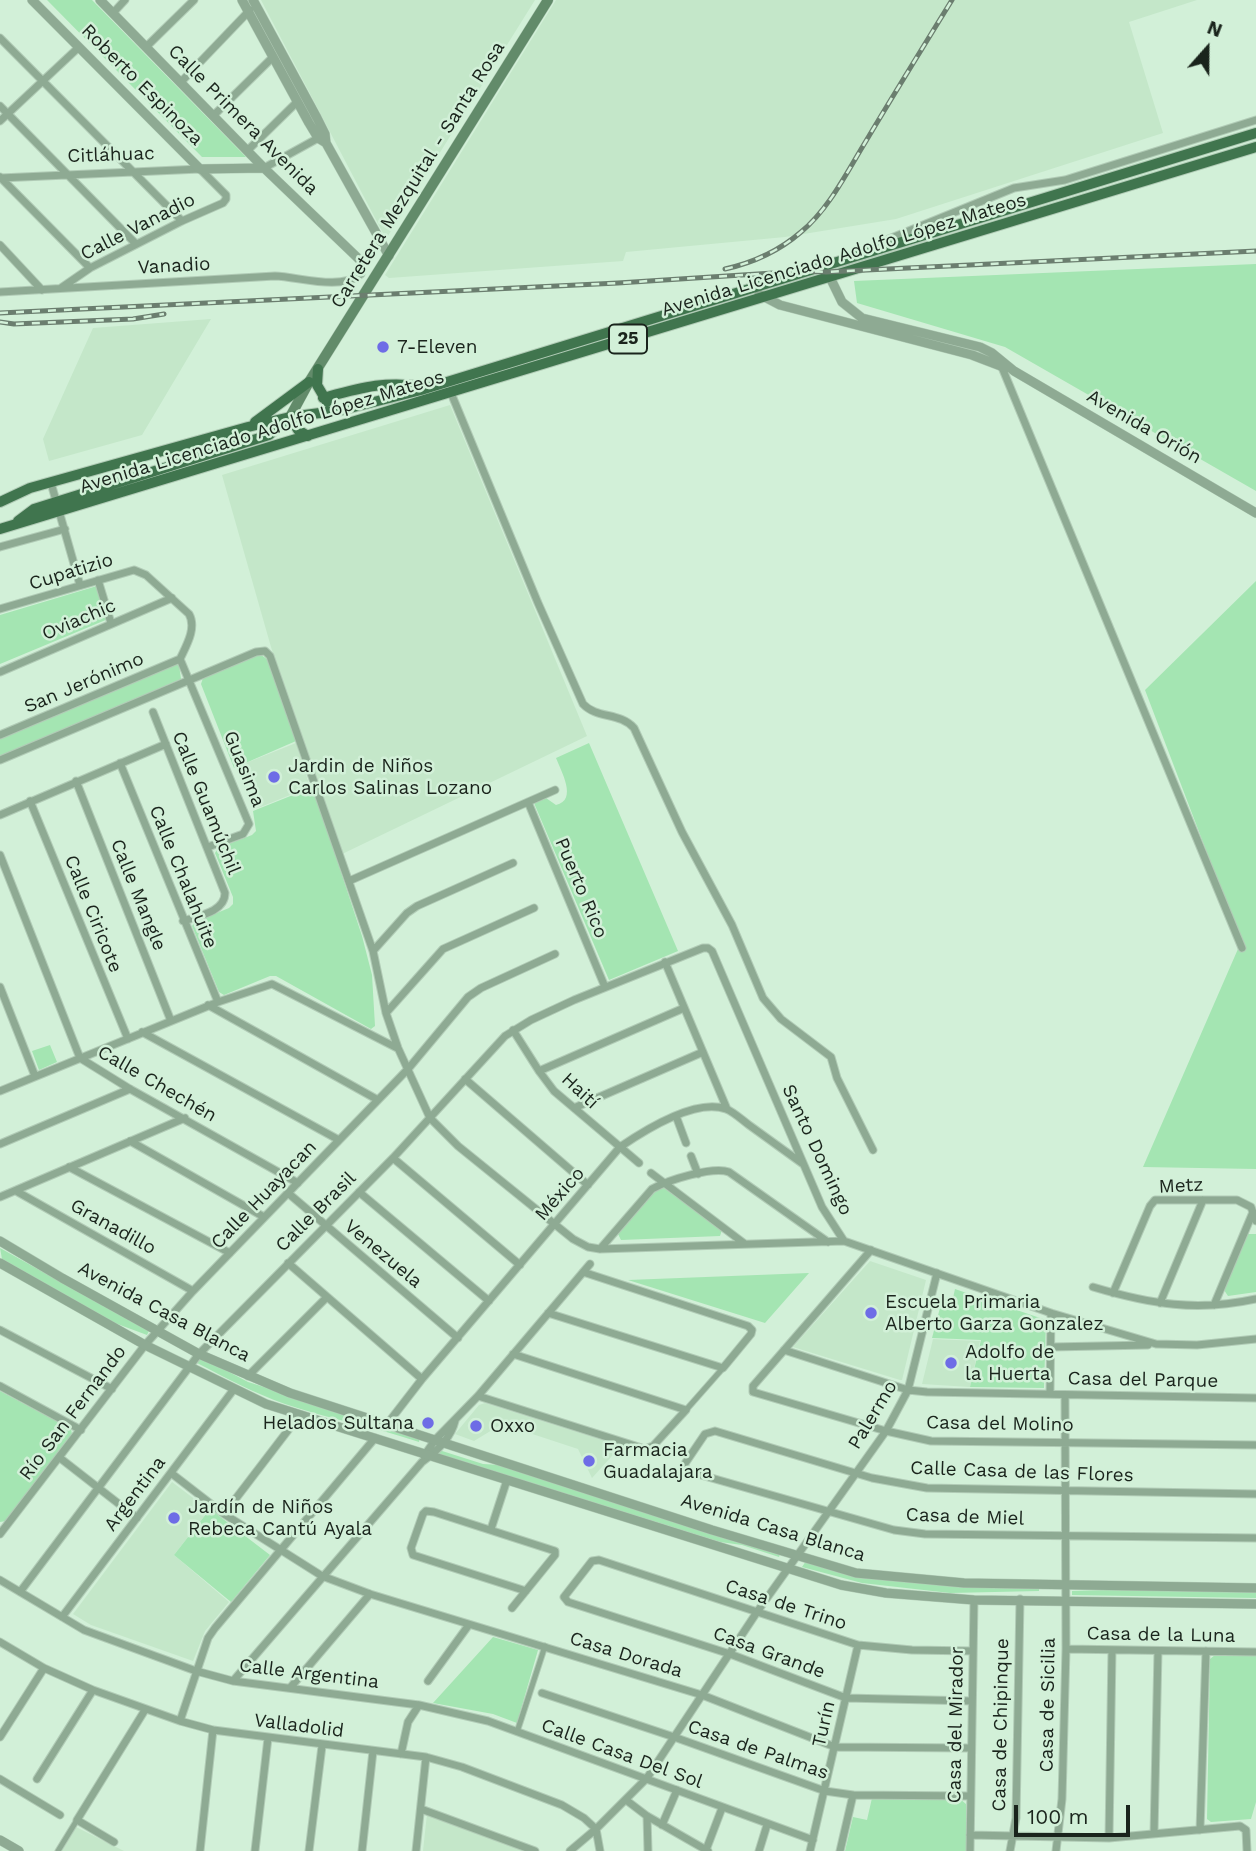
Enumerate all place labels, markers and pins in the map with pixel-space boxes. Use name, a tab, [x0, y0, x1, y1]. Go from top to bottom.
place label: 7-Eleven	[397, 336, 478, 358]
marker: 7-Eleven	[375, 339, 391, 355]
place label: Jardin de Niños Carlos Salinas Lozano	[288, 755, 492, 799]
marker: Jardin de Niños Carlos Salinas Lozano	[266, 769, 282, 785]
place label: Escuela Primaria Alberto Garza Gonzalez	[885, 1291, 1104, 1335]
marker: Escuela Primaria Alberto Garza Gonzalez	[863, 1305, 879, 1321]
place label: Adolfo de la Huerta	[965, 1341, 1054, 1385]
marker: Adolfo de la Huerta	[943, 1355, 959, 1371]
place label: Helados Sultana	[262, 1412, 414, 1434]
marker: Helados Sultana	[420, 1415, 436, 1431]
place label: Oxxo	[490, 1415, 535, 1437]
marker: Oxxo	[468, 1418, 484, 1434]
place label: Farmacia Guadalajara	[603, 1439, 713, 1483]
marker: Farmacia Guadalajara	[581, 1453, 597, 1469]
place label: Jardín de Niños Rebeca Cantú Ayala	[188, 1496, 372, 1540]
marker: Jardín de Niños Rebeca Cantú Ayala	[166, 1510, 182, 1526]

